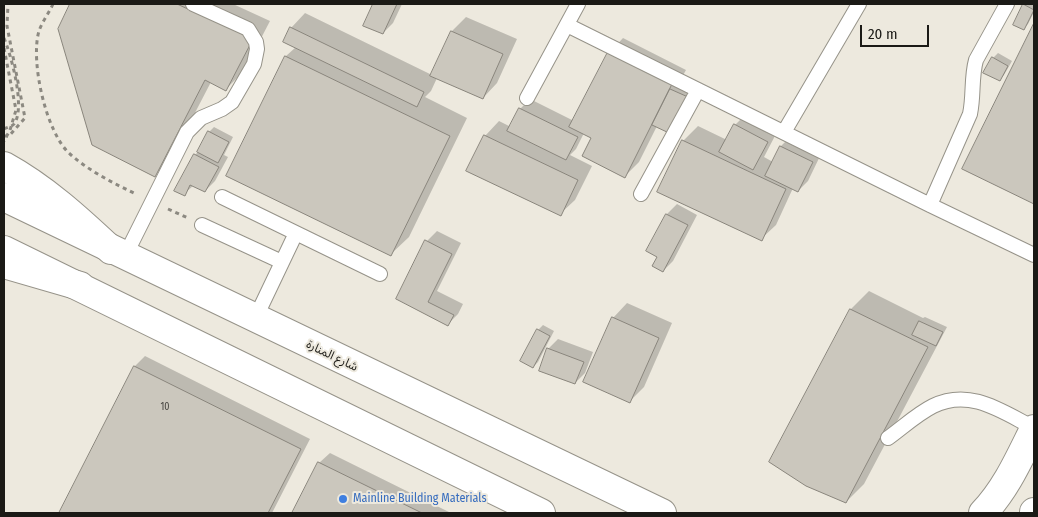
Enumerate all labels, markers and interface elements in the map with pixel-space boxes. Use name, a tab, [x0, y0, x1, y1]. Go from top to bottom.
scale bar	[863, 15, 932, 47]
text: 20 m	[868, 25, 898, 43]
street label: شارع المنارة	[304, 337, 360, 375]
house number: 10	[160, 401, 170, 413]
place label: Mainline Building Materials	[353, 492, 487, 506]
marker: Mainline Building Materials	[337, 493, 349, 505]

